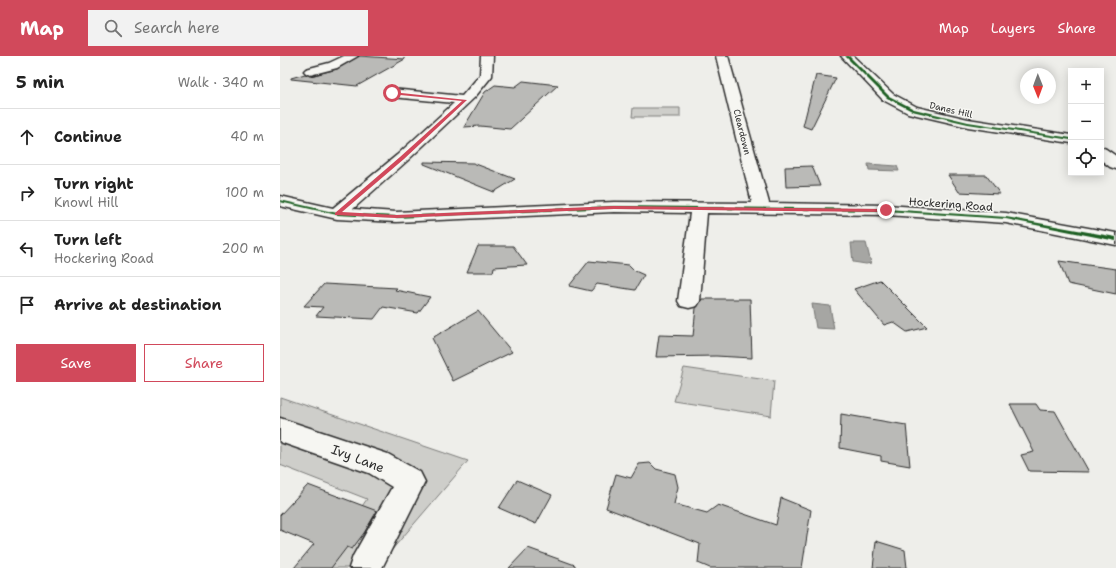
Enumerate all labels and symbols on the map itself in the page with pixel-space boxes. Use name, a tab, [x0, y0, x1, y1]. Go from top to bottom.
north arrow	[1020, 68, 1056, 104]
route start	[383, 84, 401, 102]
street label: Danes Hill	[928, 99, 974, 121]
street label: Cleardown	[731, 108, 754, 157]
street label: Hockering Road	[908, 194, 994, 215]
route end	[877, 201, 895, 219]
street label: Ivy Lane	[329, 441, 387, 476]

